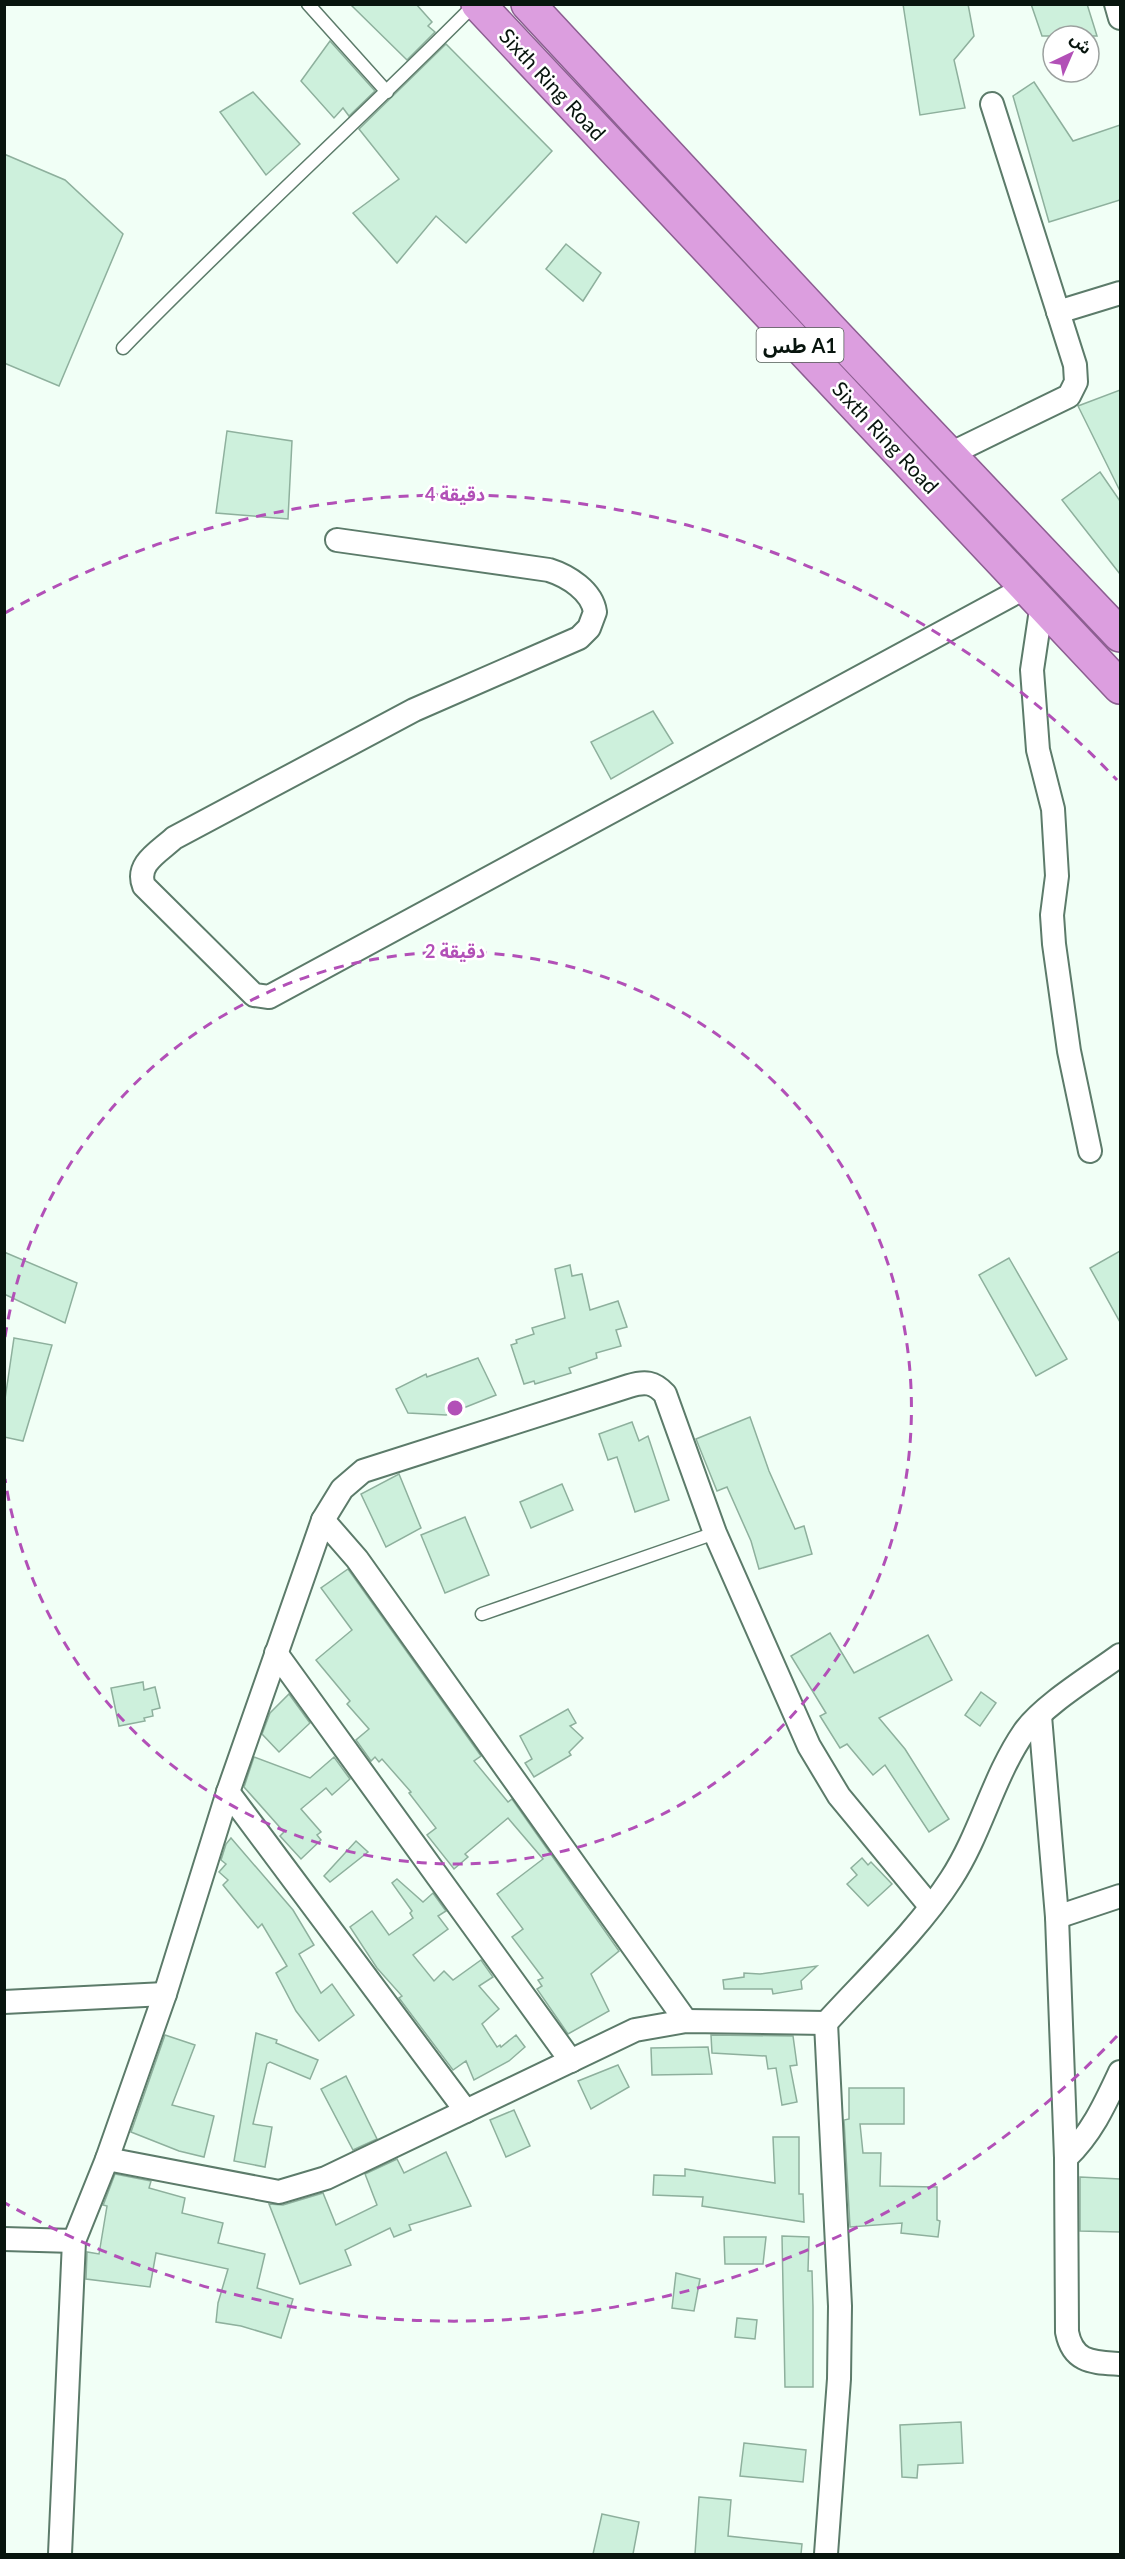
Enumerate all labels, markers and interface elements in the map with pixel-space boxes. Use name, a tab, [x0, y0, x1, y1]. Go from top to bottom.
street label: Sixth Ring Road	[495, 23, 611, 145]
north arrow	[1041, 24, 1101, 84]
text: ش	[1067, 28, 1096, 58]
road number: طس A1	[756, 328, 844, 362]
street label: Sixth Ring Road	[828, 376, 944, 498]
text: 4 دقيقة	[425, 483, 485, 505]
text: 2 دقيقة	[425, 940, 485, 962]
centre of rings	[445, 1398, 465, 1418]

